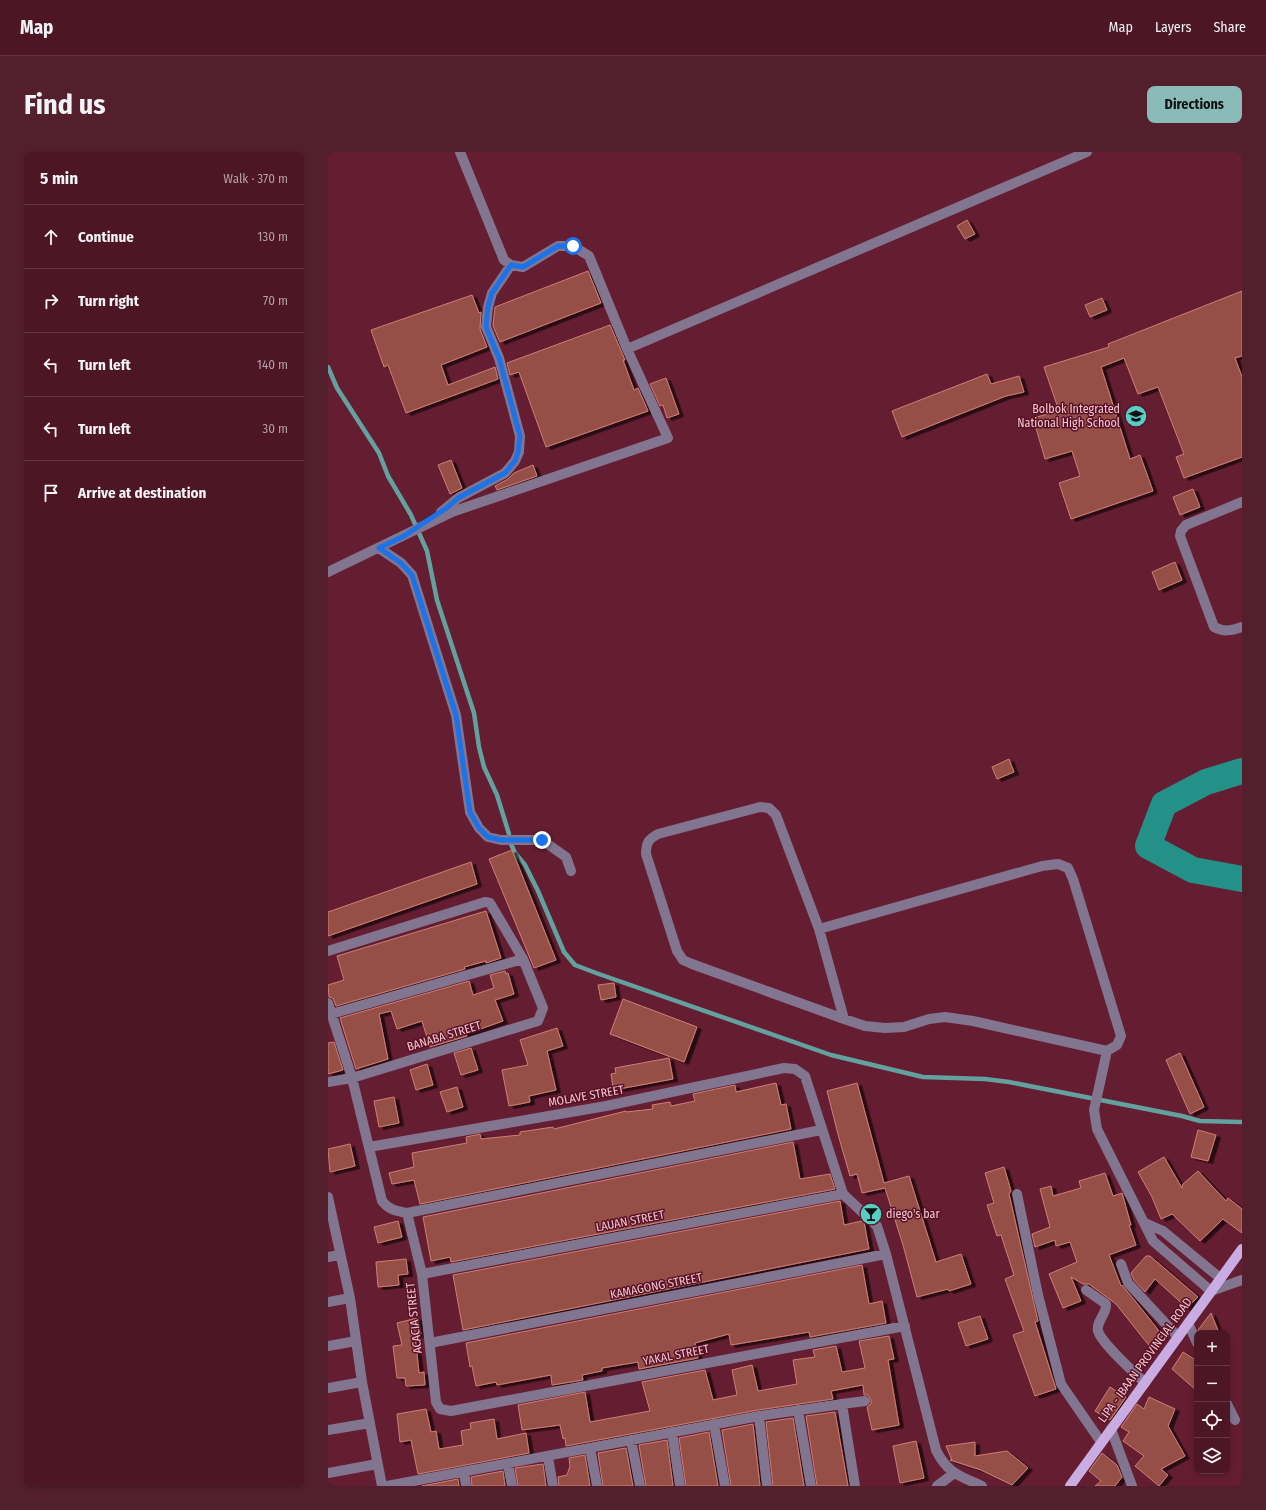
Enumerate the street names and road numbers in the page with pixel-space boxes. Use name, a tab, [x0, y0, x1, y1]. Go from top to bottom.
street label: BANABA STREET	[405, 1018, 483, 1054]
street label: MOLAVE STREET	[547, 1082, 625, 1110]
street label: LAUAN STREET	[595, 1207, 666, 1234]
street label: KAMAGONG STREET	[609, 1270, 704, 1302]
street label: ACACIA STREET	[403, 1281, 425, 1354]
street label: LIPA - IBAAN PROVINCIAL ROAD	[1095, 1295, 1195, 1425]
street label: YAKAL STREET	[642, 1342, 711, 1368]

